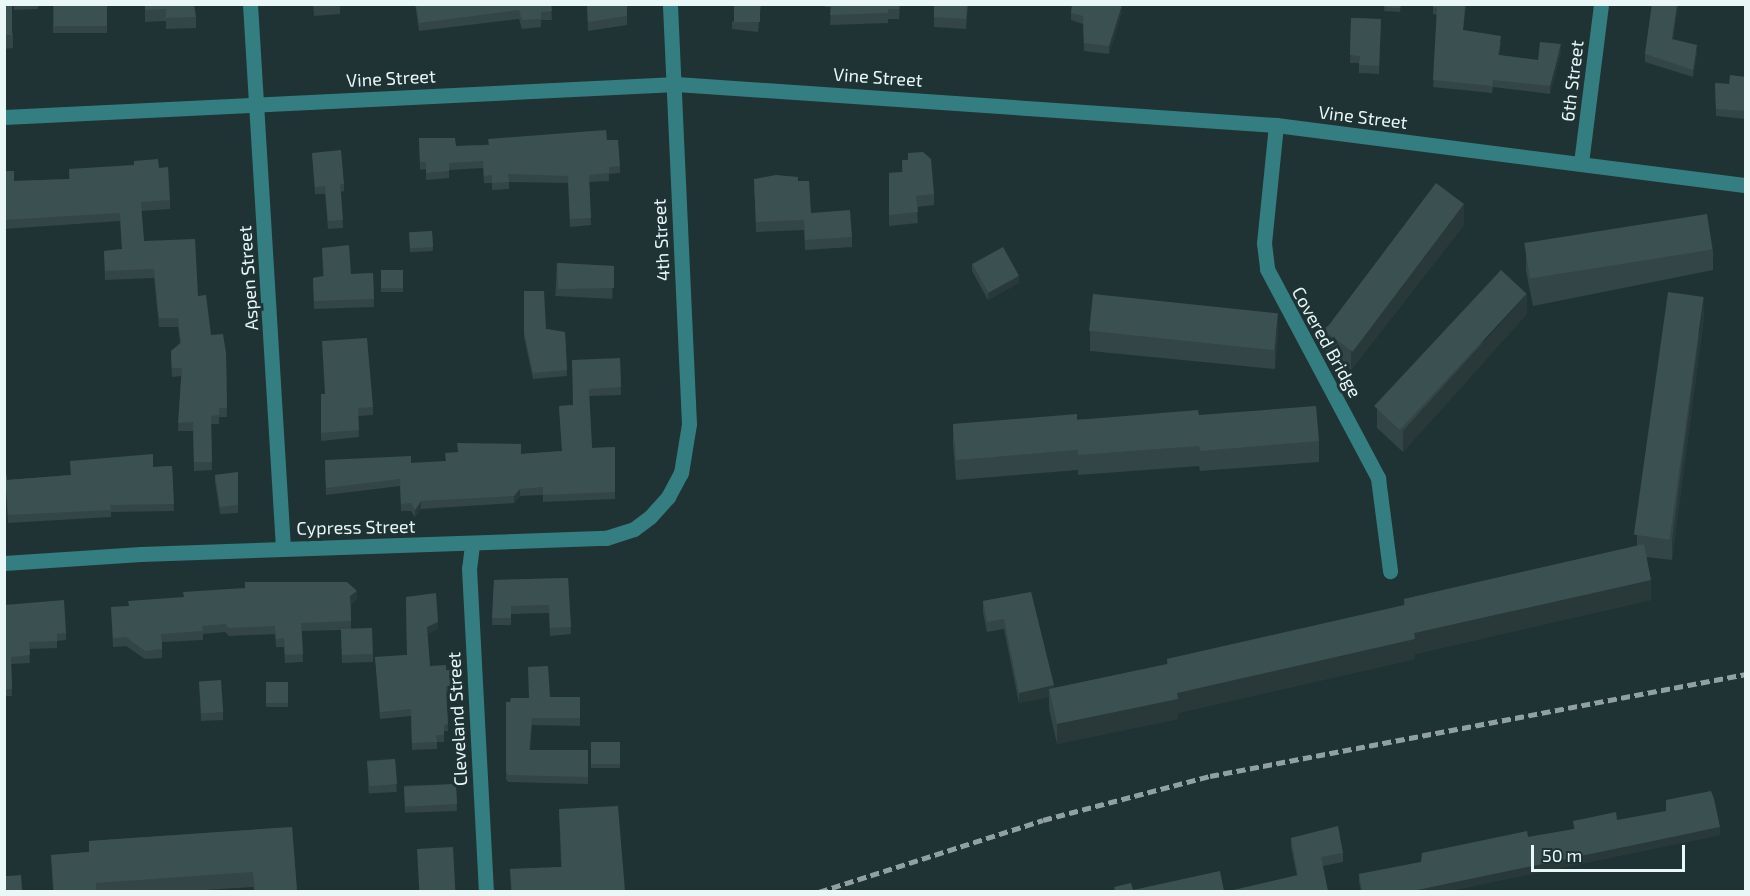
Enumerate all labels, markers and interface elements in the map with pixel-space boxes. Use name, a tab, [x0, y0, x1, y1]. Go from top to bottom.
street label: 6th Street	[1556, 39, 1588, 123]
street label: Vine Street	[833, 63, 923, 91]
street label: Vine Street	[346, 65, 436, 91]
street label: Vine Street	[1317, 101, 1409, 133]
street label: 4th Street	[648, 198, 674, 282]
street label: Aspen Street	[234, 225, 262, 331]
street label: Covered Bridge	[1288, 283, 1366, 401]
street label: Cypress Street	[296, 515, 416, 539]
street label: Cleveland Street	[443, 651, 471, 787]
scale bar	[1534, 833, 1688, 871]
text: 50 m	[1542, 844, 1582, 866]

